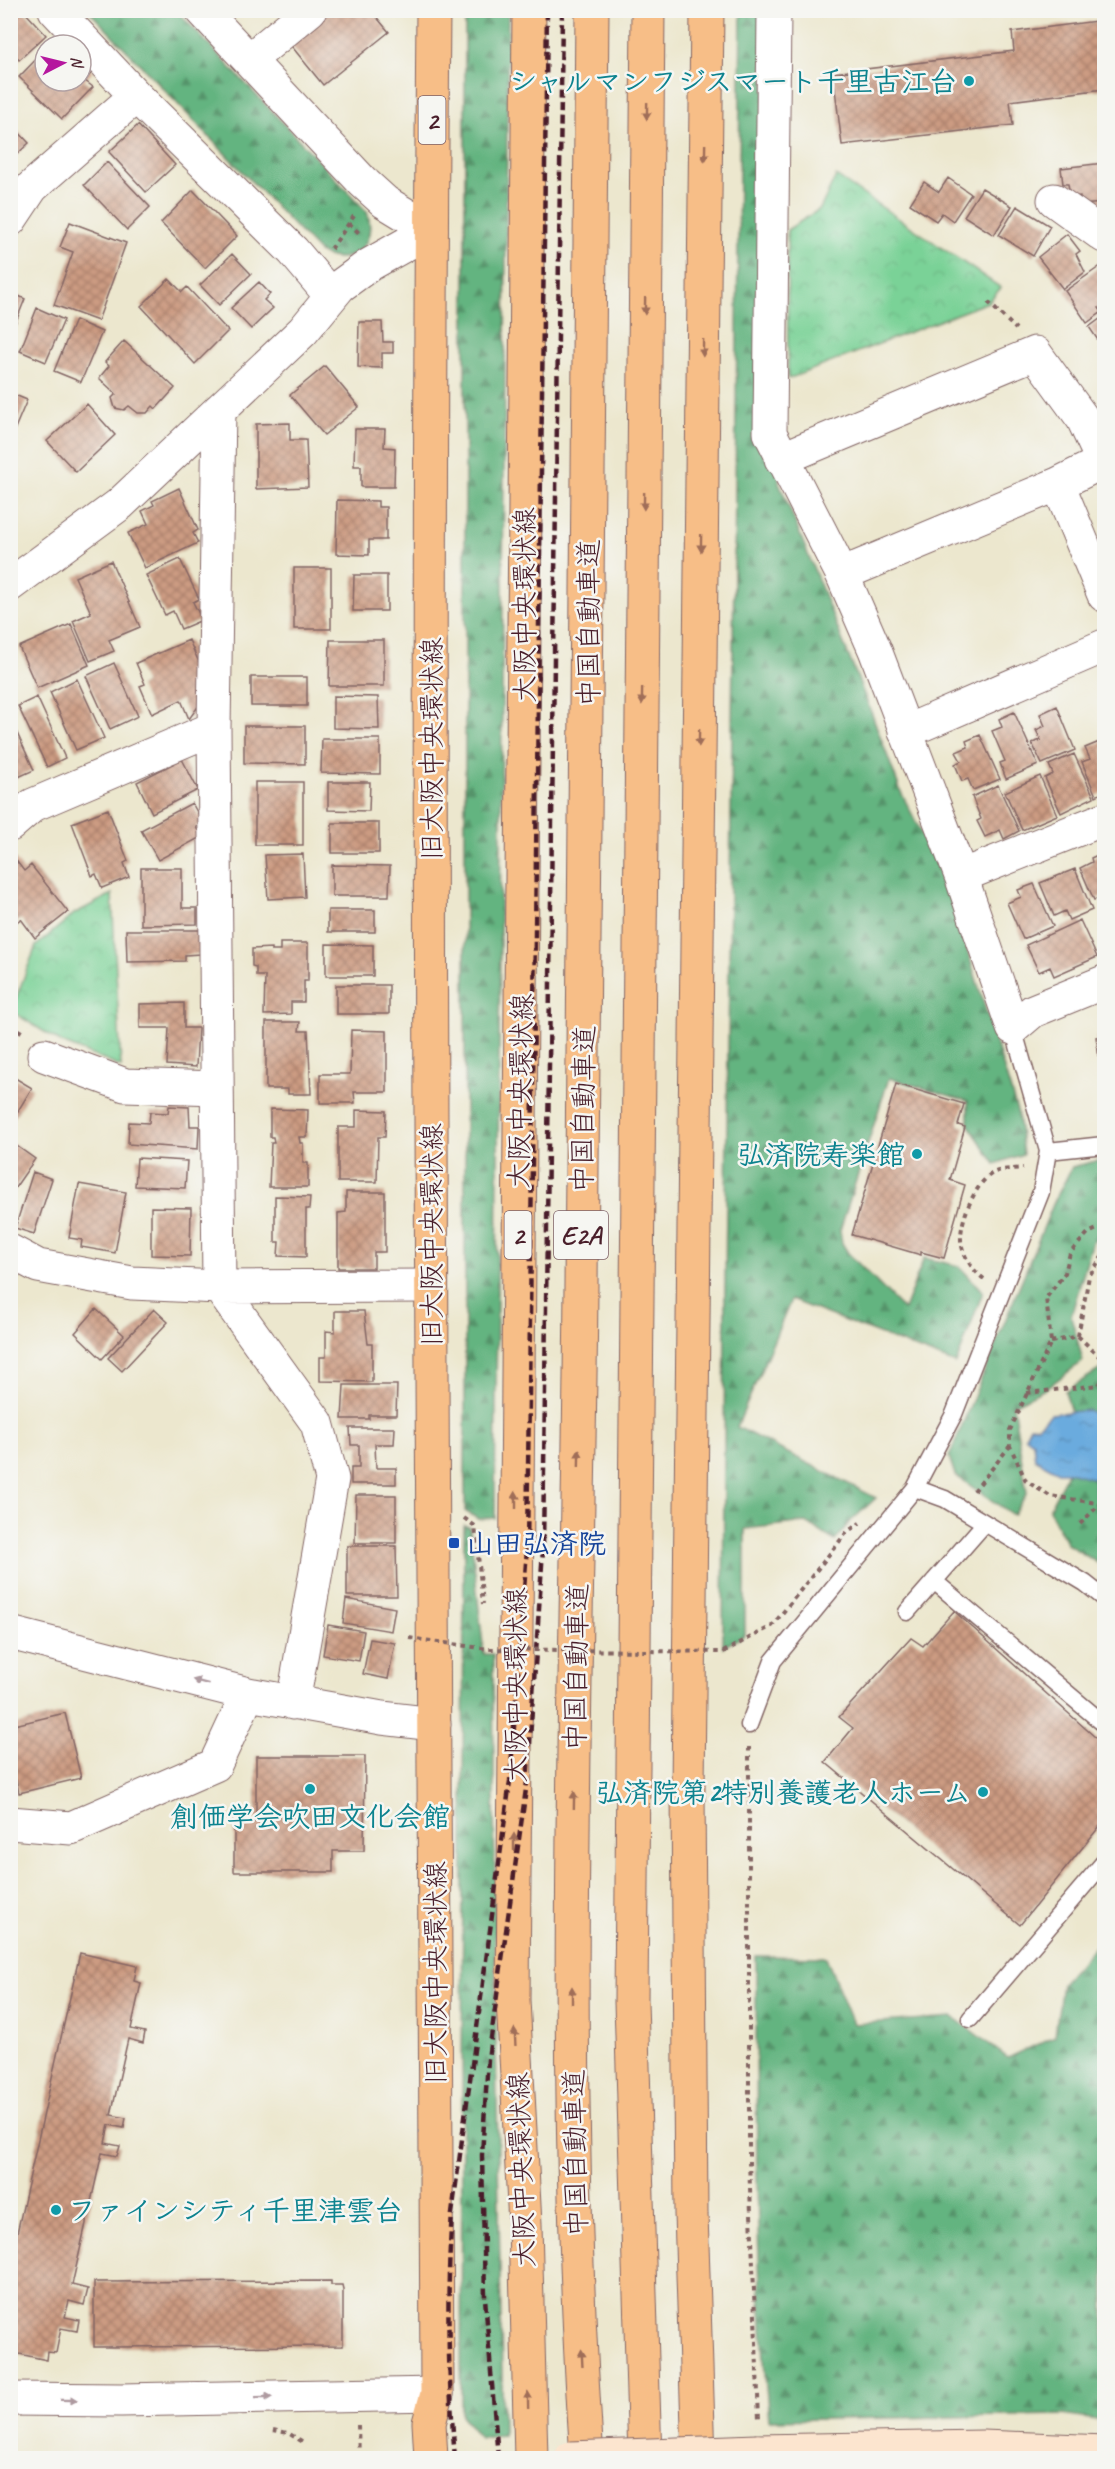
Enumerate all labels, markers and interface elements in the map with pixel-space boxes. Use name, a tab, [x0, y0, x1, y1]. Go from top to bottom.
north arrow	[33, 33, 93, 93]
text: N	[66, 55, 88, 70]
place label: シャルマンフジスマート千里古江台	[509, 64, 957, 99]
marker: シャルマンフジスマート千里古江台	[962, 74, 976, 88]
road number: 2	[418, 96, 446, 144]
one-way arrow	[642, 101, 652, 120]
one-way arrow	[700, 143, 710, 162]
one-way arrow	[641, 296, 650, 315]
one-way arrow	[698, 338, 708, 357]
one-way arrow	[639, 491, 648, 510]
street label: 大阪中央環状線	[507, 507, 542, 703]
one-way arrow	[696, 533, 706, 552]
street label: 中国自動車道	[571, 539, 606, 707]
street label: 旧大阪中央環状線	[414, 637, 449, 861]
one-way arrow	[637, 686, 647, 705]
one-way arrow	[694, 728, 704, 747]
street label: 大阪中央環状線	[501, 993, 539, 1189]
street label: 中国自動車道	[564, 1025, 602, 1193]
street label: 旧大阪中央環状線	[414, 1123, 449, 1347]
place label: 弘済院寿楽館	[737, 1137, 905, 1172]
marker: 弘済院寿楽館	[910, 1147, 924, 1161]
road number: 2	[504, 1211, 532, 1259]
road number: E2A	[554, 1211, 608, 1259]
one-way arrow	[574, 1449, 583, 1468]
one-way arrow	[511, 1491, 521, 1510]
place label: 山田弘済院	[466, 1526, 606, 1561]
marker: 山田弘済院	[447, 1536, 461, 1550]
street label: 中国自動車道	[557, 1583, 595, 1751]
street label: 大阪中央環状線	[498, 1587, 533, 1783]
one-way arrow	[192, 1676, 210, 1686]
place label: 弘済院第2特別養護老人ホーム	[596, 1775, 971, 1810]
marker: 創価学会吹田文化会館	[303, 1782, 317, 1796]
marker: 弘済院第2特別養護老人ホーム	[976, 1785, 990, 1799]
one-way arrow	[569, 1791, 579, 1810]
place label: 創価学会吹田文化会館	[170, 1799, 450, 1834]
one-way arrow	[510, 1833, 519, 1852]
street label: 旧大阪中央環状線	[418, 1861, 453, 2085]
one-way arrow	[567, 1986, 577, 2005]
one-way arrow	[511, 2028, 520, 2047]
street label: 中国自動車道	[556, 2069, 594, 2237]
street label: 大阪中央環状線	[500, 2071, 542, 2269]
place label: ファインシティ千里津雲台	[68, 2193, 402, 2228]
marker: ファインシティ千里津雲台	[49, 2203, 63, 2217]
one-way arrow	[577, 2349, 586, 2368]
one-way arrow	[523, 2391, 533, 2410]
one-way arrow	[254, 2392, 273, 2402]
one-way arrow	[59, 2395, 78, 2404]

